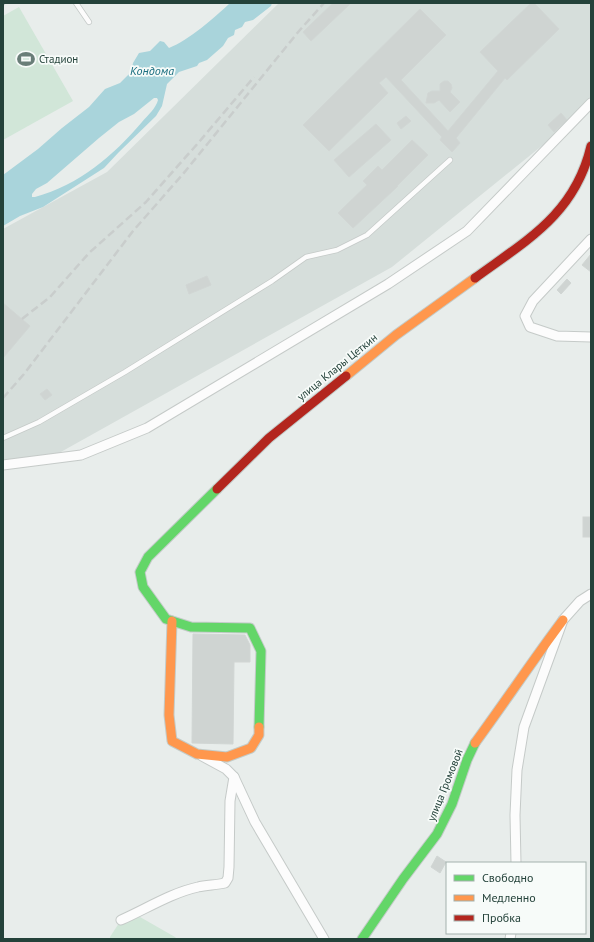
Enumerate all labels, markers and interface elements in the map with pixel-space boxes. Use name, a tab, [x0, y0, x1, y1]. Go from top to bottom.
sports icon: Стадион	[16, 49, 36, 69]
place label: Стадион	[39, 52, 78, 66]
water label: Кондома	[130, 63, 174, 78]
street label: улица Клары Цеткин	[294, 330, 380, 404]
street label: улица Громовой	[424, 747, 466, 823]
legend	[446, 862, 586, 934]
text: Свободно	[482, 870, 533, 885]
text: Медленно	[482, 890, 536, 905]
text: Пробка	[482, 910, 521, 925]

